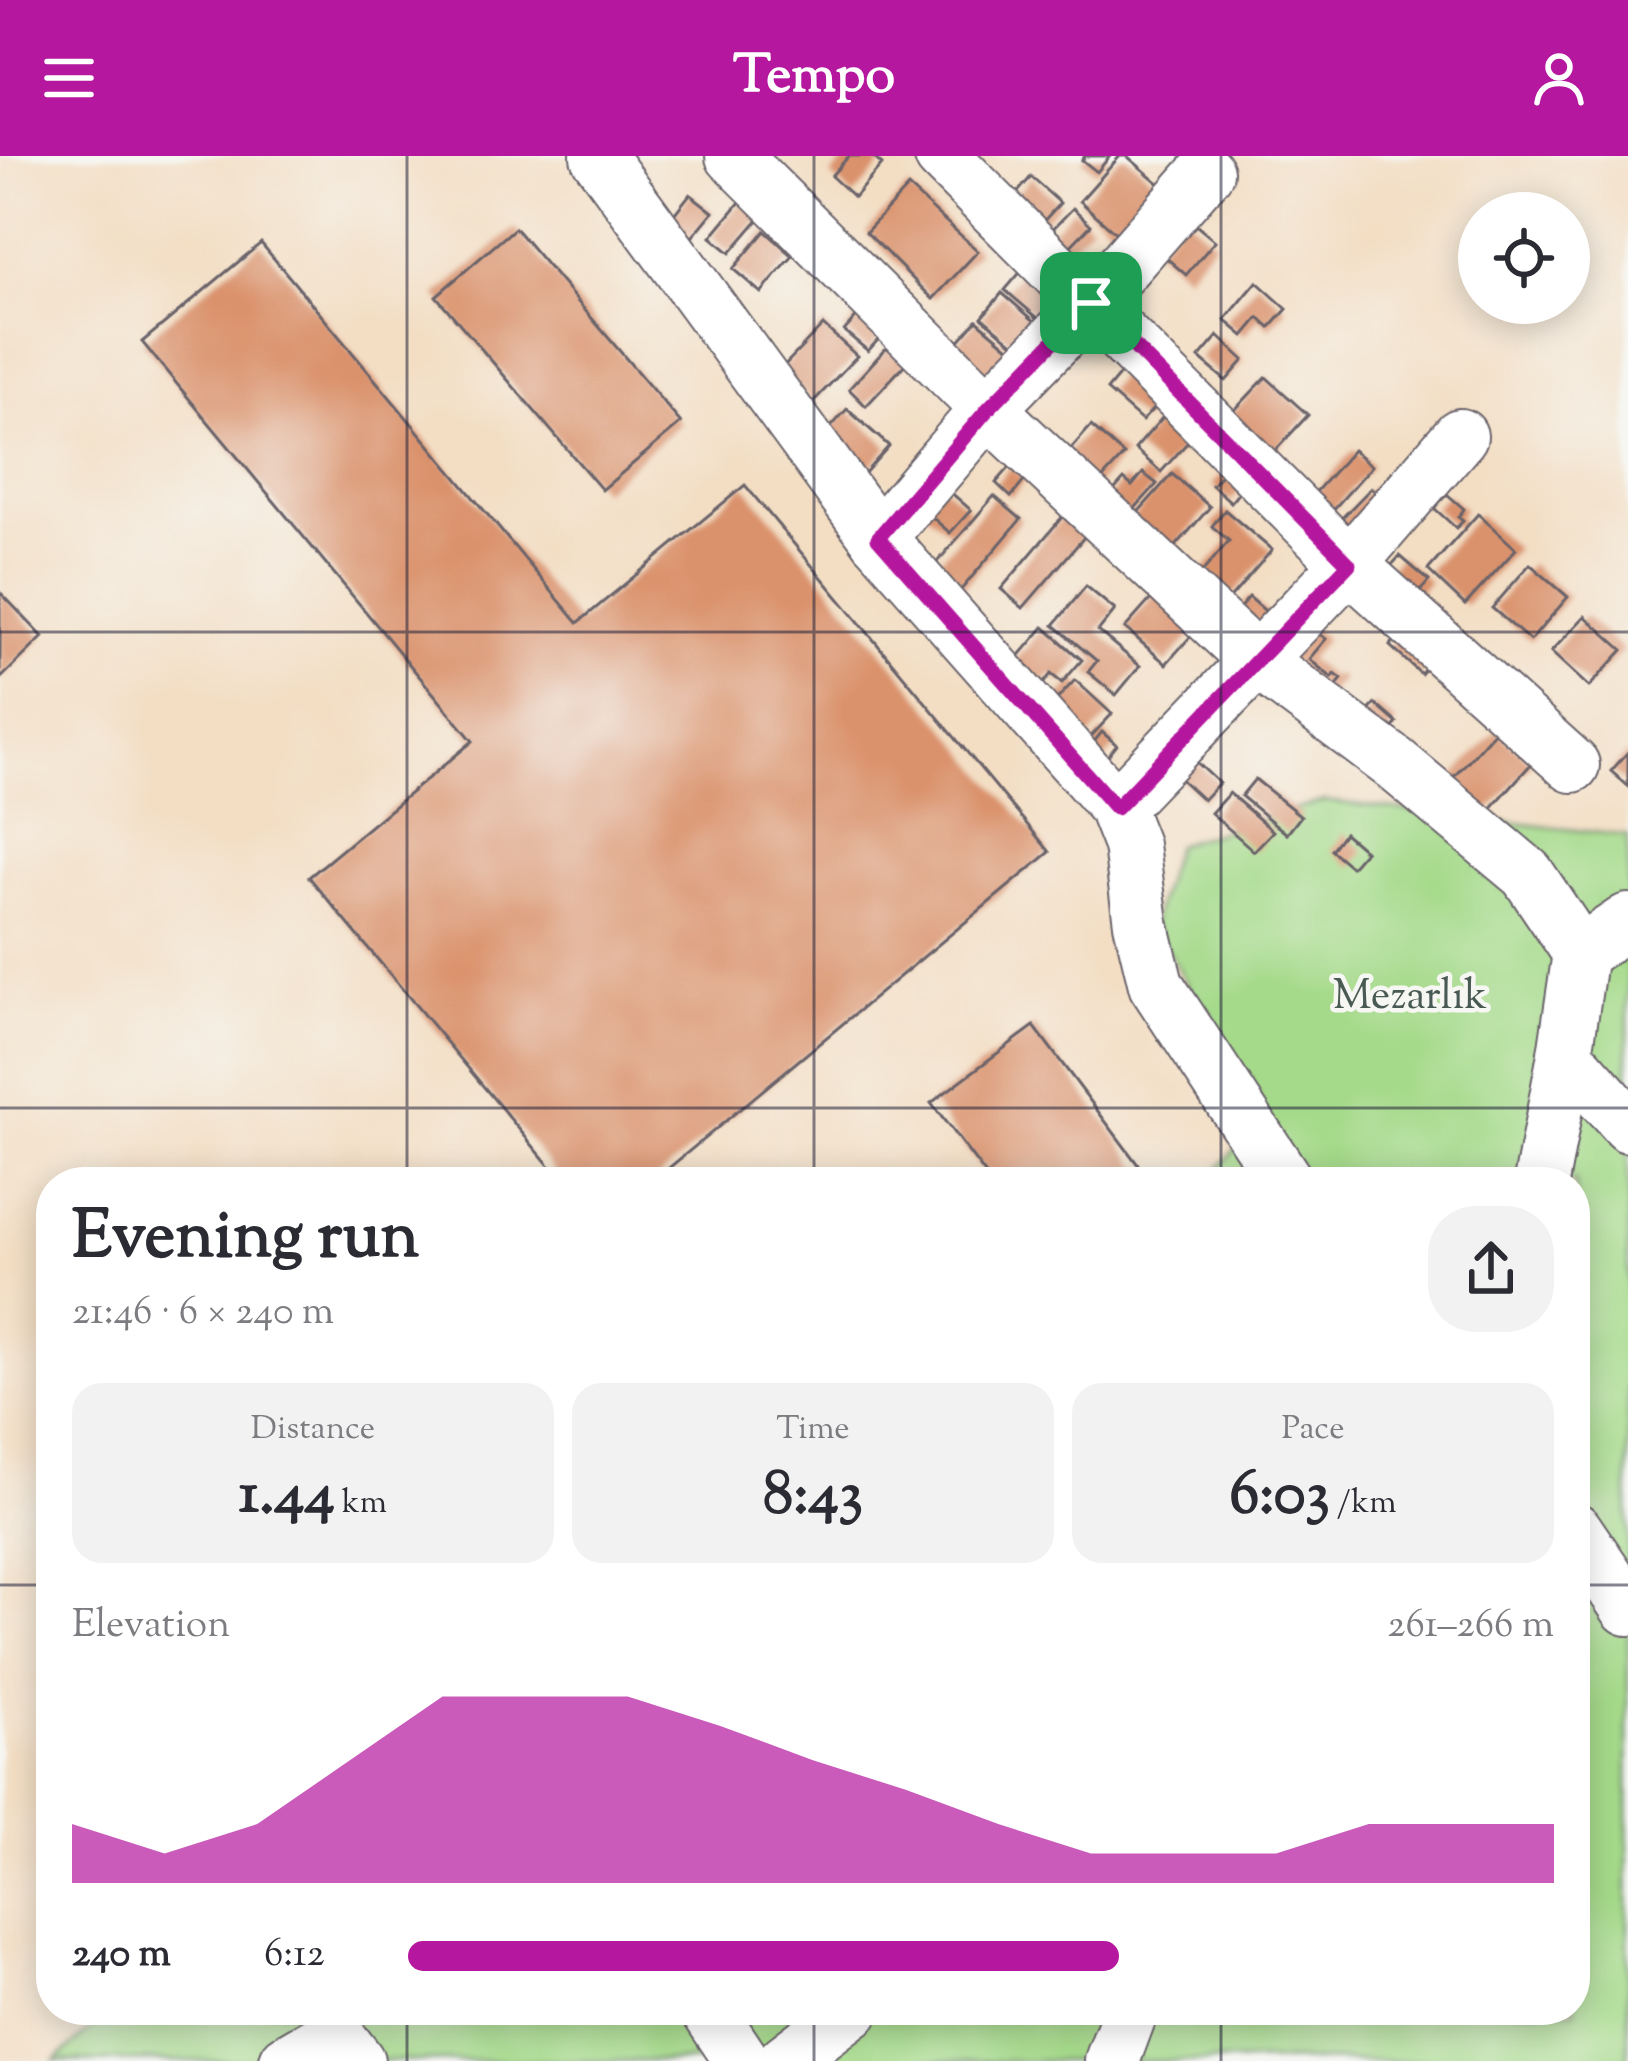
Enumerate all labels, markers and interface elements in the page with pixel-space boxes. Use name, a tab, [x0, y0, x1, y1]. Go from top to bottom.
text: Tempo	[733, 39, 895, 117]
icon: menu	[36, 45, 102, 111]
icon: person	[1526, 45, 1592, 111]
map controls	[1458, 192, 1590, 324]
button: locate	[1458, 192, 1590, 324]
pin	[1040, 252, 1142, 354]
icon: arrive	[1058, 270, 1124, 336]
park label: Mezarlık	[1333, 968, 1487, 1028]
text: Evening run	[72, 1193, 419, 1288]
button: share	[1428, 1206, 1554, 1332]
text: 21:46 · 6 × 240 m	[72, 1286, 334, 1342]
text: Distance	[251, 1406, 375, 1454]
text: Time	[776, 1406, 850, 1454]
text: Pace	[1281, 1406, 1345, 1454]
text: 1.44	[239, 1454, 335, 1541]
text: 8:43	[763, 1454, 863, 1541]
text: 6:03	[1230, 1454, 1330, 1541]
text: km	[335, 1480, 387, 1528]
text: /km	[1330, 1480, 1396, 1528]
text: Elevation	[72, 1599, 230, 1655]
text: 261–266 m	[1387, 1599, 1554, 1655]
text: 240 m	[72, 1928, 171, 1984]
text: 6:12	[264, 1928, 325, 1984]

